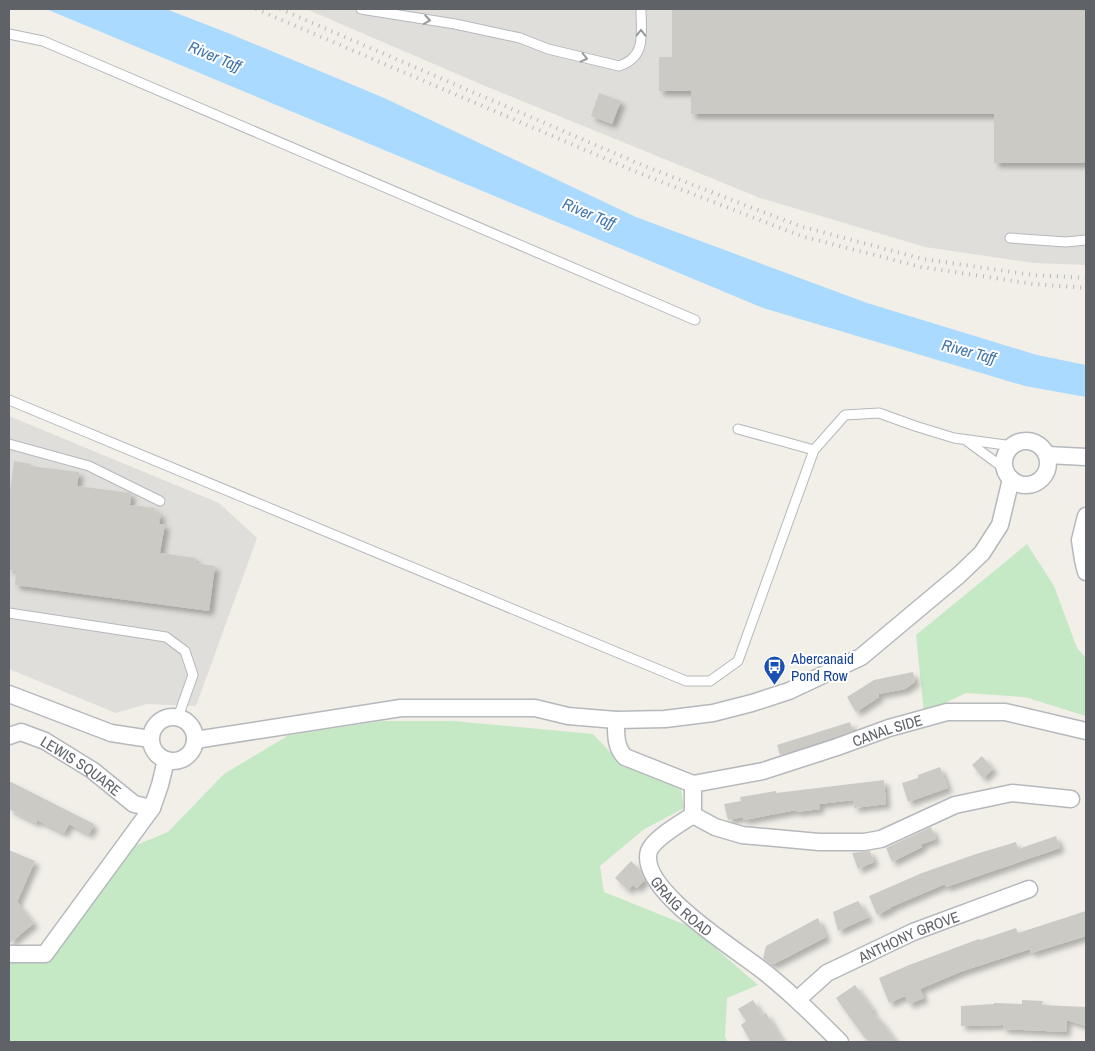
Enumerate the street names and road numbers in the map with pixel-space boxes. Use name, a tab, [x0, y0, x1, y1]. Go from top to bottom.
street label: CANAL SIDE	[849, 709, 925, 751]
street label: LEWIS SQUARE	[37, 730, 126, 800]
street label: GRAIG ROAD	[646, 872, 717, 941]
street label: ANTHONY GROVE	[854, 905, 962, 968]

